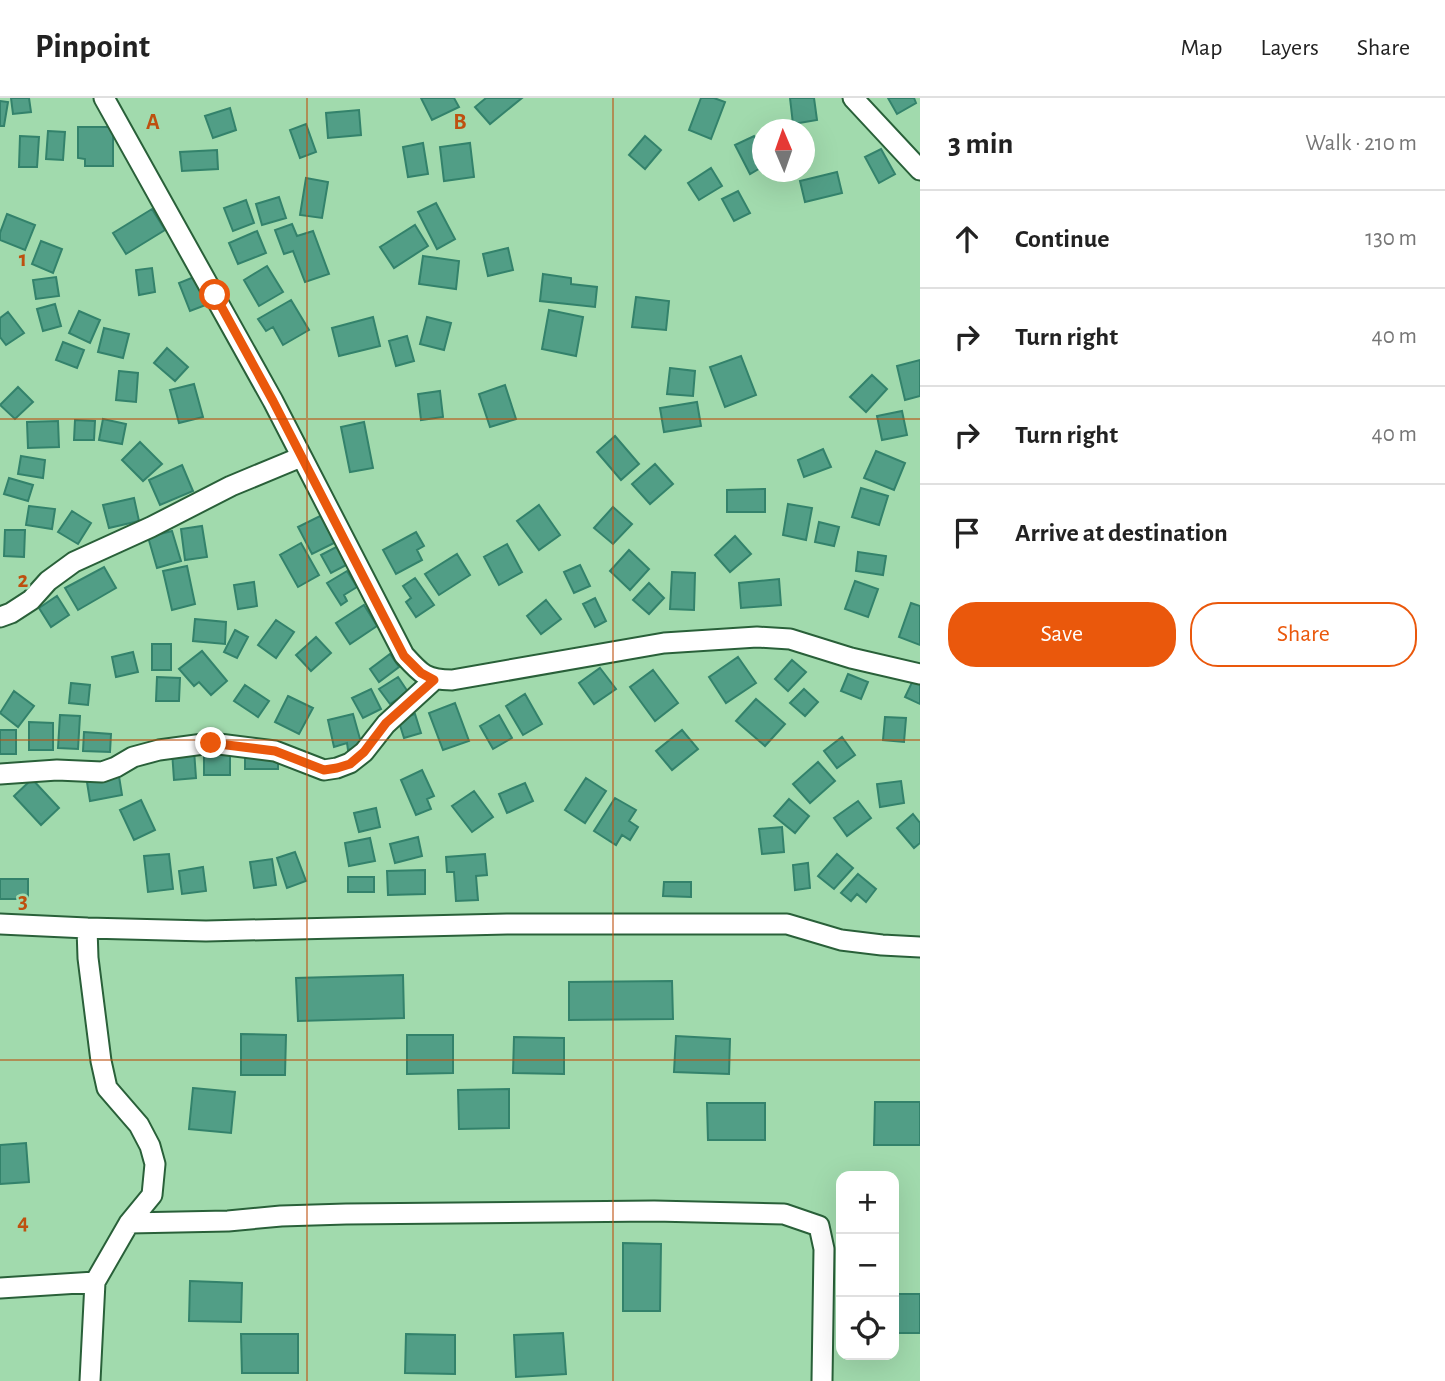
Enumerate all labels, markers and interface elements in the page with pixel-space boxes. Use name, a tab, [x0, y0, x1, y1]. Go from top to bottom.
text: Pinpoint	[35, 31, 150, 64]
text: Map	[1180, 36, 1222, 60]
text: Layers	[1260, 36, 1319, 60]
text: Share	[1357, 36, 1410, 60]
text: A	[146, 111, 160, 134]
text: B	[453, 111, 467, 134]
north arrow	[752, 119, 815, 182]
text: 3 min	[948, 129, 1013, 159]
text: Walk · 210 m	[1305, 132, 1417, 155]
icon: ahead	[948, 220, 986, 258]
text: Continue	[1015, 226, 1110, 252]
text: 130 m	[1365, 227, 1417, 250]
text: 1	[19, 248, 27, 271]
route start	[199, 279, 230, 310]
icon: right	[948, 318, 986, 356]
text: Turn right	[1015, 324, 1118, 350]
text: 40 m	[1372, 325, 1417, 348]
icon: right	[948, 416, 986, 454]
text: Turn right	[1015, 422, 1118, 448]
text: 40 m	[1372, 423, 1417, 446]
icon: arrive	[948, 514, 986, 552]
text: Arrive at destination	[1015, 520, 1228, 546]
text: 2	[18, 569, 29, 592]
button: Save	[948, 602, 1176, 667]
button: Share	[1190, 602, 1417, 667]
route end	[195, 727, 226, 758]
text: 3	[18, 890, 28, 913]
map controls	[836, 1171, 899, 1360]
button: +	[836, 1171, 899, 1234]
text: 4	[17, 1211, 29, 1234]
button: −	[836, 1234, 899, 1297]
button: locate	[836, 1297, 899, 1360]

